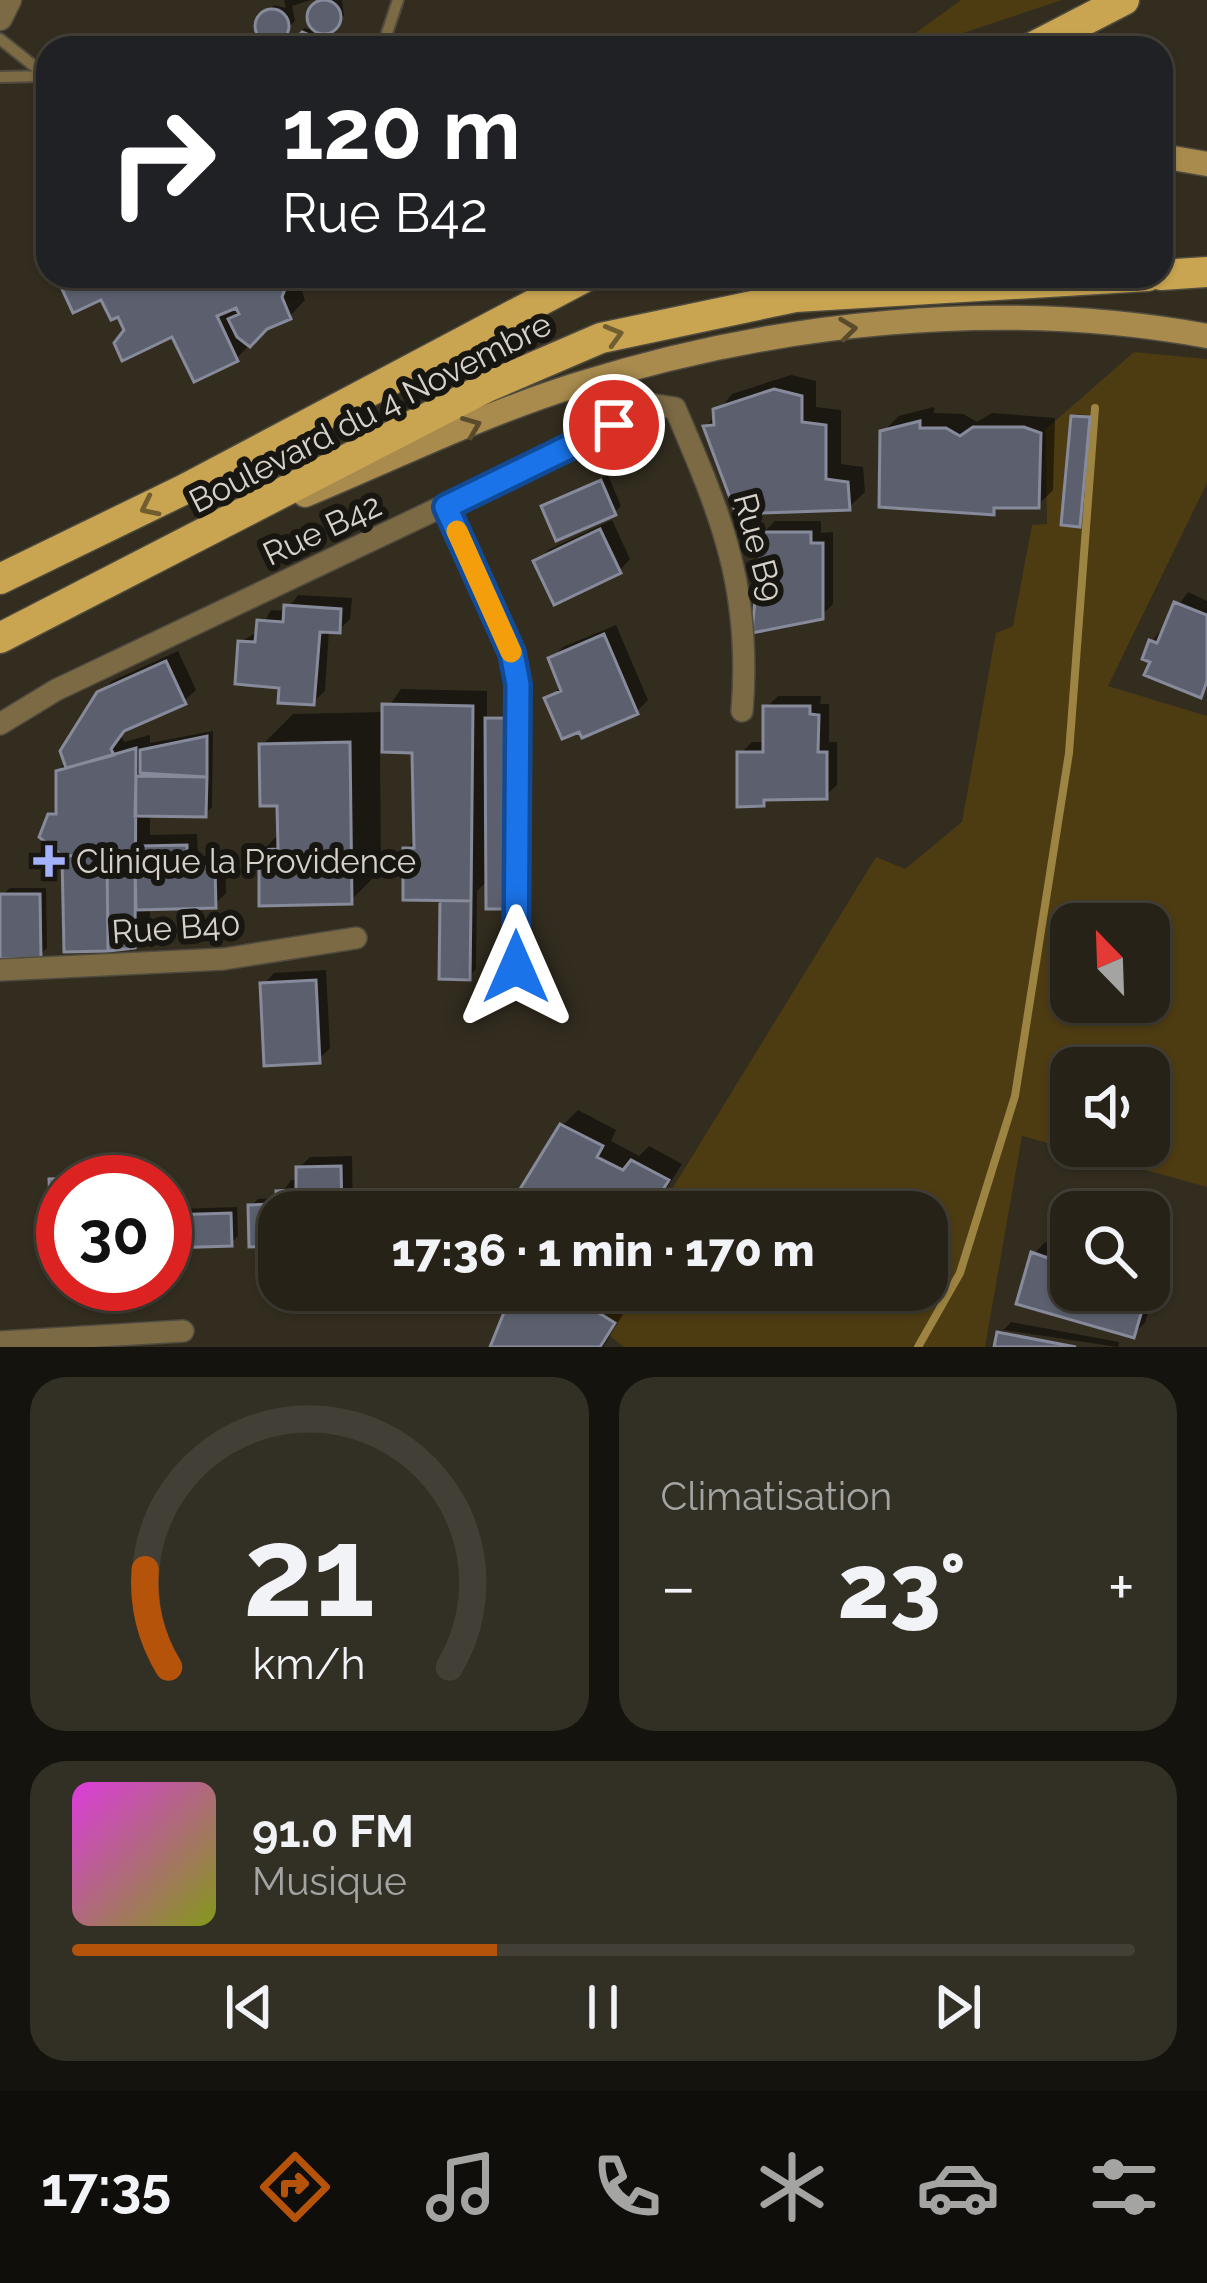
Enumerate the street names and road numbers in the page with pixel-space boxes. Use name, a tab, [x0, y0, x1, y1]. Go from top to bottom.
street label: Boulevard du 4 Novembre	[183, 304, 558, 521]
street label: Rue B42	[257, 485, 387, 574]
street label: Rue B9	[725, 489, 792, 605]
street label: Rue B40	[110, 904, 242, 951]

